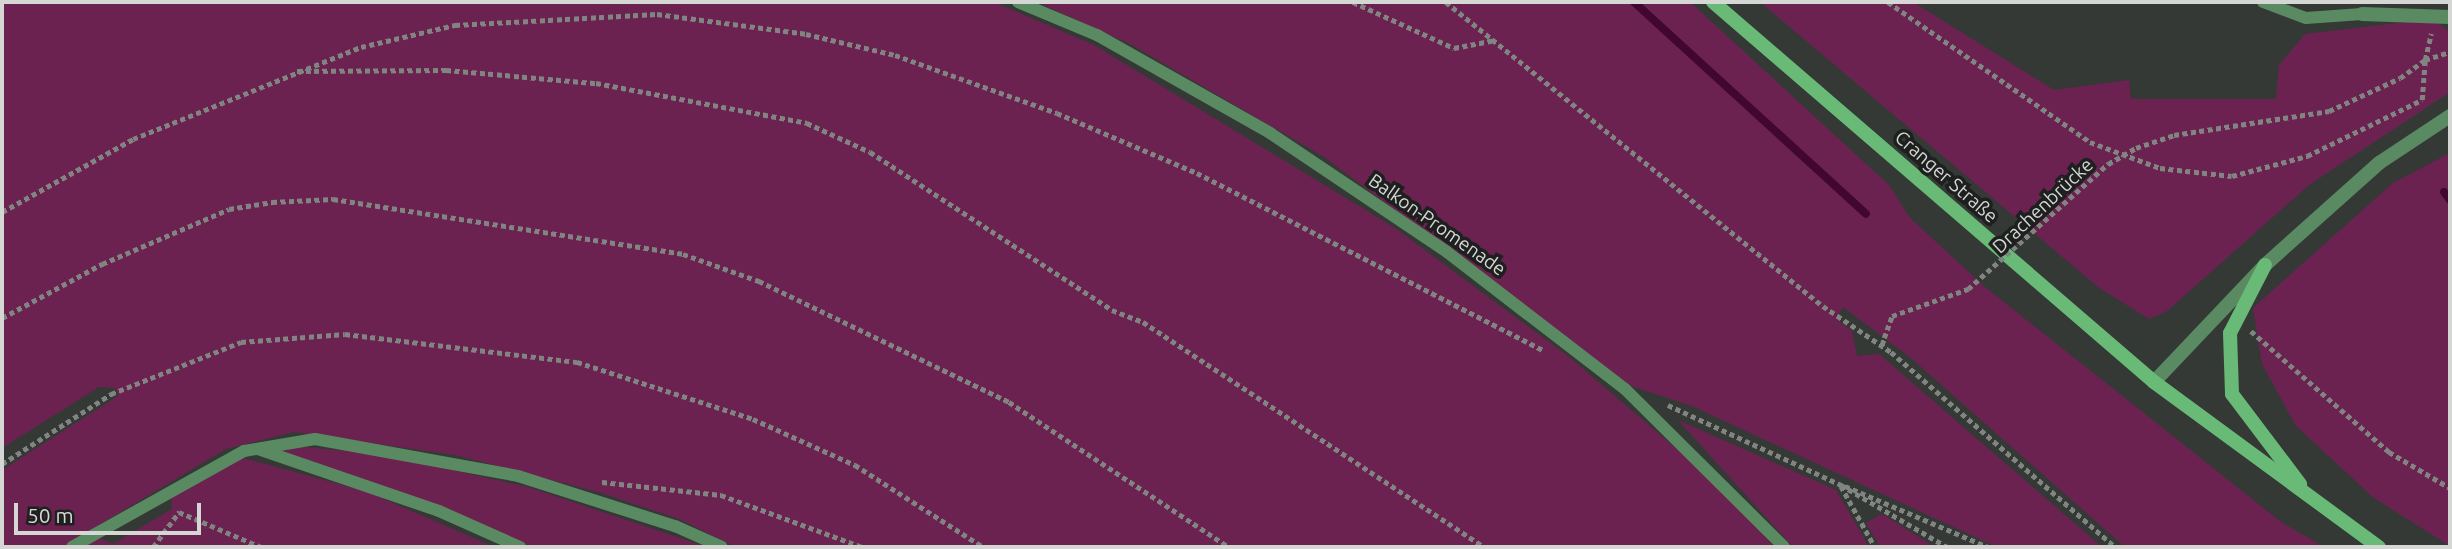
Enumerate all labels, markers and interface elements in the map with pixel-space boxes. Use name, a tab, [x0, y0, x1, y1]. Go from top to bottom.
street label: Cranger Straße	[1890, 126, 2002, 228]
street label: Drachenbrücke	[1988, 154, 2098, 258]
street label: Balkon-Promenade	[1364, 169, 1510, 281]
scale bar	[18, 490, 205, 534]
text: 50 m	[27, 503, 74, 527]

